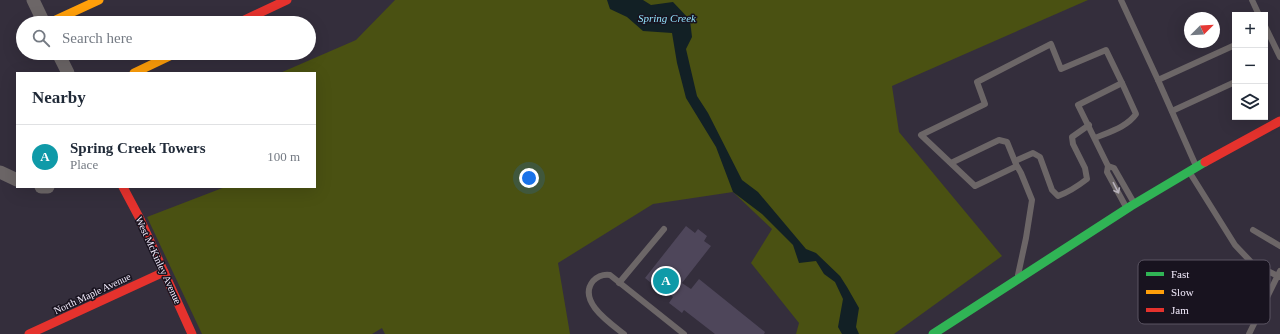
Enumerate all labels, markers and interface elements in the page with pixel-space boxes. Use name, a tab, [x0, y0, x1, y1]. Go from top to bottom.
water label: Spring Creek	[638, 12, 697, 24]
north arrow	[1184, 12, 1220, 48]
map controls	[1232, 12, 1268, 120]
button: +	[1232, 12, 1268, 48]
search box	[16, 16, 316, 60]
icon: search	[30, 27, 52, 49]
text: Search here	[62, 30, 132, 46]
button: −	[1232, 48, 1268, 84]
button: layers	[1232, 84, 1268, 120]
text: Nearby	[32, 88, 86, 107]
text: Spring Creek Towers	[70, 140, 206, 156]
text: A	[40, 149, 50, 164]
text: 100 m	[267, 149, 300, 164]
text: Place	[70, 157, 98, 172]
your location	[519, 168, 539, 188]
one-way arrow	[1113, 182, 1120, 194]
street label: West McKinley Avenue	[133, 215, 184, 306]
legend	[1138, 260, 1270, 324]
pin: A	[653, 266, 679, 296]
text: Fast	[1171, 268, 1189, 280]
street label: North Maple Avenue	[52, 271, 133, 316]
text: Slow	[1171, 286, 1194, 298]
text: Jam	[1171, 304, 1189, 316]

